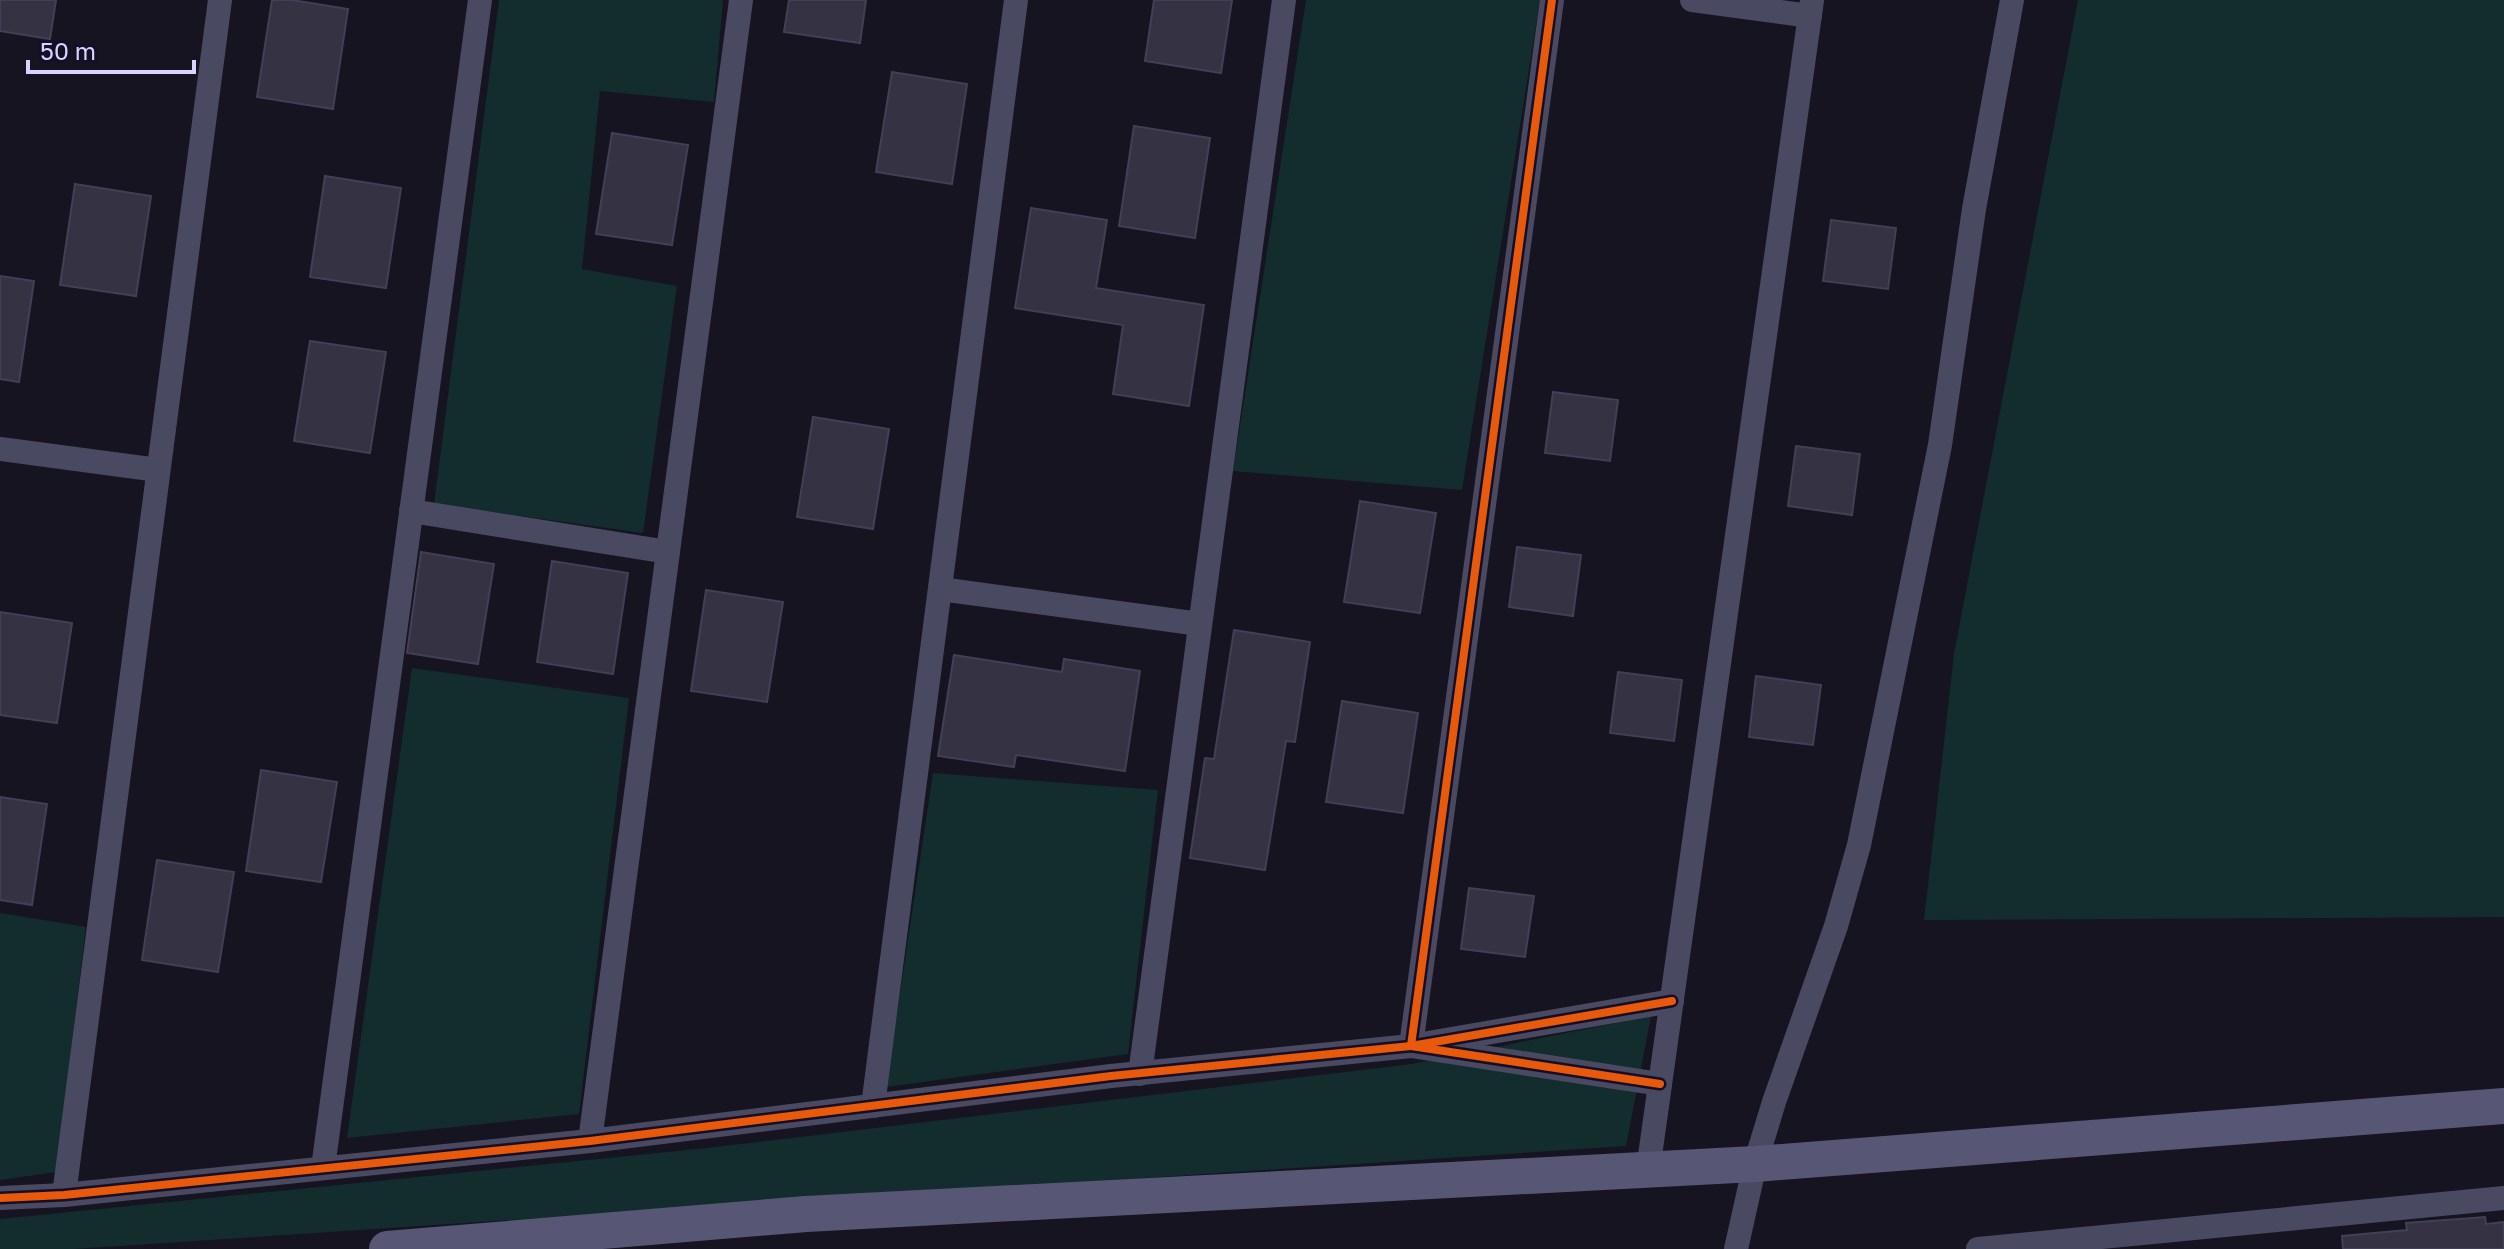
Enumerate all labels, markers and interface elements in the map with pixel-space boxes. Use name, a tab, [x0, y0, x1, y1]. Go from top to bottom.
scale bar	[28, 24, 194, 74]
text: 50 m	[40, 36, 96, 65]

